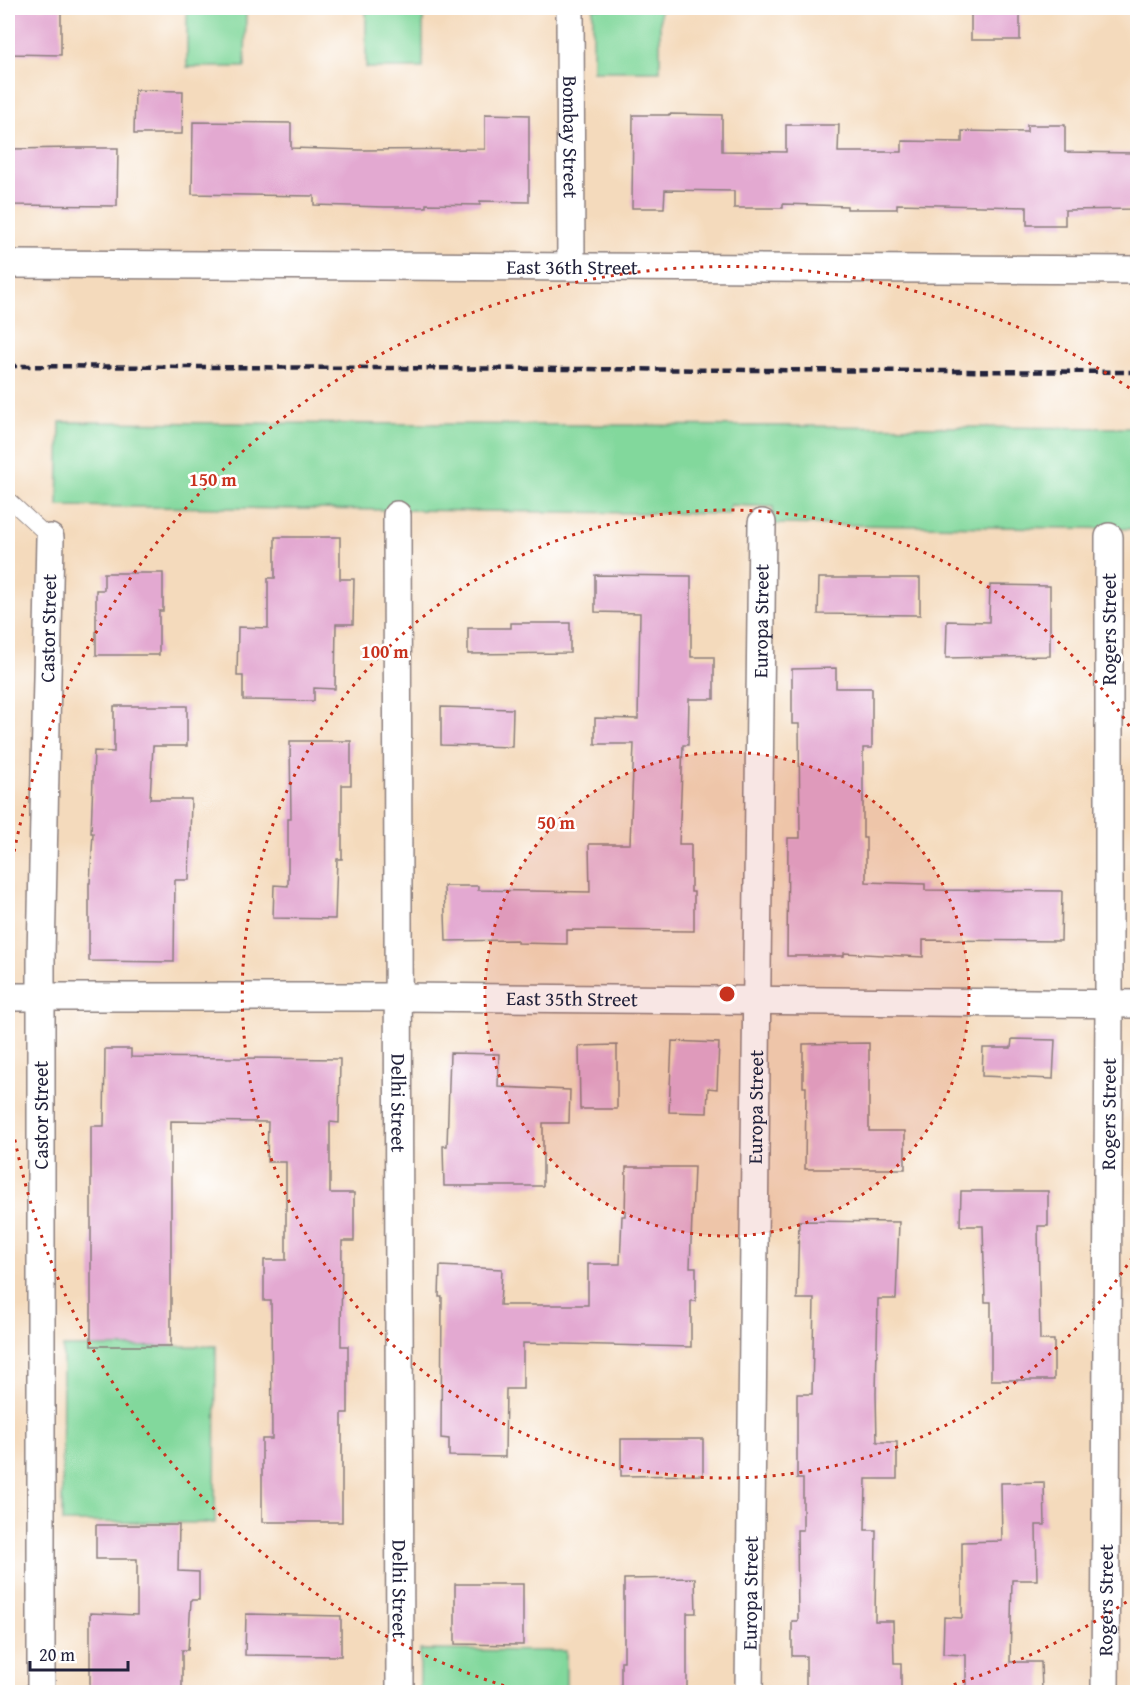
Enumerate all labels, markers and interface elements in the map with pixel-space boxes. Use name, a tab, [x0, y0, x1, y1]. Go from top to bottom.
street label: Bombay Street	[556, 76, 586, 198]
street label: East 36th Street	[506, 252, 638, 281]
text: 150 m	[189, 466, 237, 493]
street label: Europa Street	[745, 564, 776, 678]
street label: Castor Street	[32, 573, 63, 683]
street label: Rogers Street	[1094, 573, 1123, 685]
text: 100 m	[361, 638, 409, 665]
text: 50 m	[537, 809, 576, 836]
street label: East 35th Street	[506, 983, 638, 1013]
centre of rings	[717, 984, 737, 1004]
street label: Europa Street	[740, 1050, 770, 1164]
street label: Delhi Street	[384, 1053, 414, 1153]
street label: Rogers Street	[1093, 1058, 1123, 1170]
street label: Castor Street	[26, 1061, 55, 1169]
street label: Europa Street	[734, 1536, 765, 1650]
street label: Delhi Street	[386, 1539, 415, 1639]
street label: Rogers Street	[1090, 1544, 1120, 1656]
scale bar	[30, 1634, 128, 1672]
text: 20 m	[39, 1641, 75, 1668]

